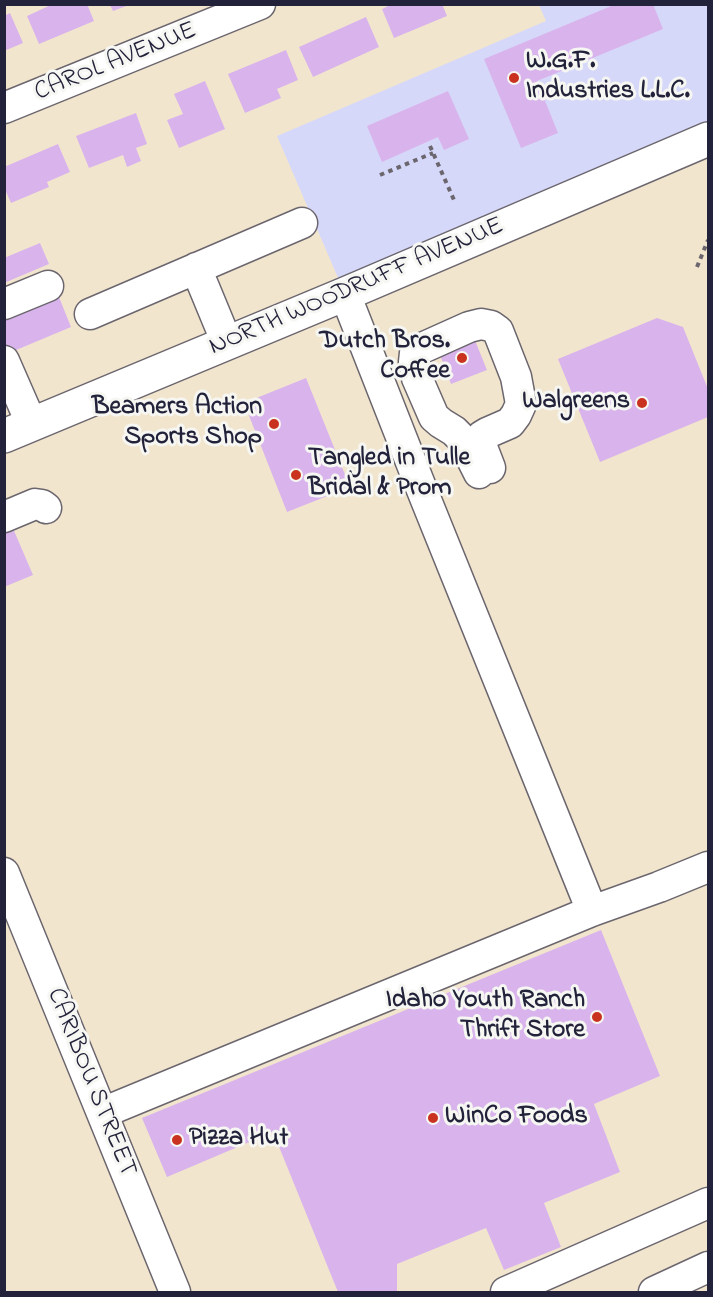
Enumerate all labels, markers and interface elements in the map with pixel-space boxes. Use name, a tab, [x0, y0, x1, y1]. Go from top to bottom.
street label: CAROL AVENUE	[30, 16, 202, 110]
place label: W.G.F. Industries L.L.C.	[526, 47, 690, 108]
marker: W.G.F. Industries L.L.C.	[507, 71, 521, 85]
street label: NORTH WOODRUFF AVENUE	[205, 212, 509, 364]
place label: Dutch Bros. Coffee	[319, 327, 450, 388]
marker: Dutch Bros. Coffee	[455, 351, 469, 365]
place label: Walgreens	[522, 387, 630, 419]
place label: Beamers Action Sports Shop	[92, 393, 262, 454]
marker: Walgreens	[635, 396, 649, 410]
marker: Beamers Action Sports Shop	[267, 417, 281, 431]
place label: Tangled in Tulle Bridal & Prom	[308, 444, 470, 506]
marker: Tangled in Tulle Bridal & Prom	[289, 468, 303, 482]
street label: CARIBOU STREET	[38, 984, 142, 1182]
place label: Idaho Youth Ranch Thrift Store	[386, 986, 585, 1048]
marker: Idaho Youth Ranch Thrift Store	[590, 1010, 604, 1024]
place label: WinCo Foods	[445, 1102, 588, 1134]
marker: WinCo Foods	[426, 1111, 440, 1125]
place label: Pizza Hut	[189, 1124, 288, 1156]
marker: Pizza Hut	[170, 1133, 184, 1147]

